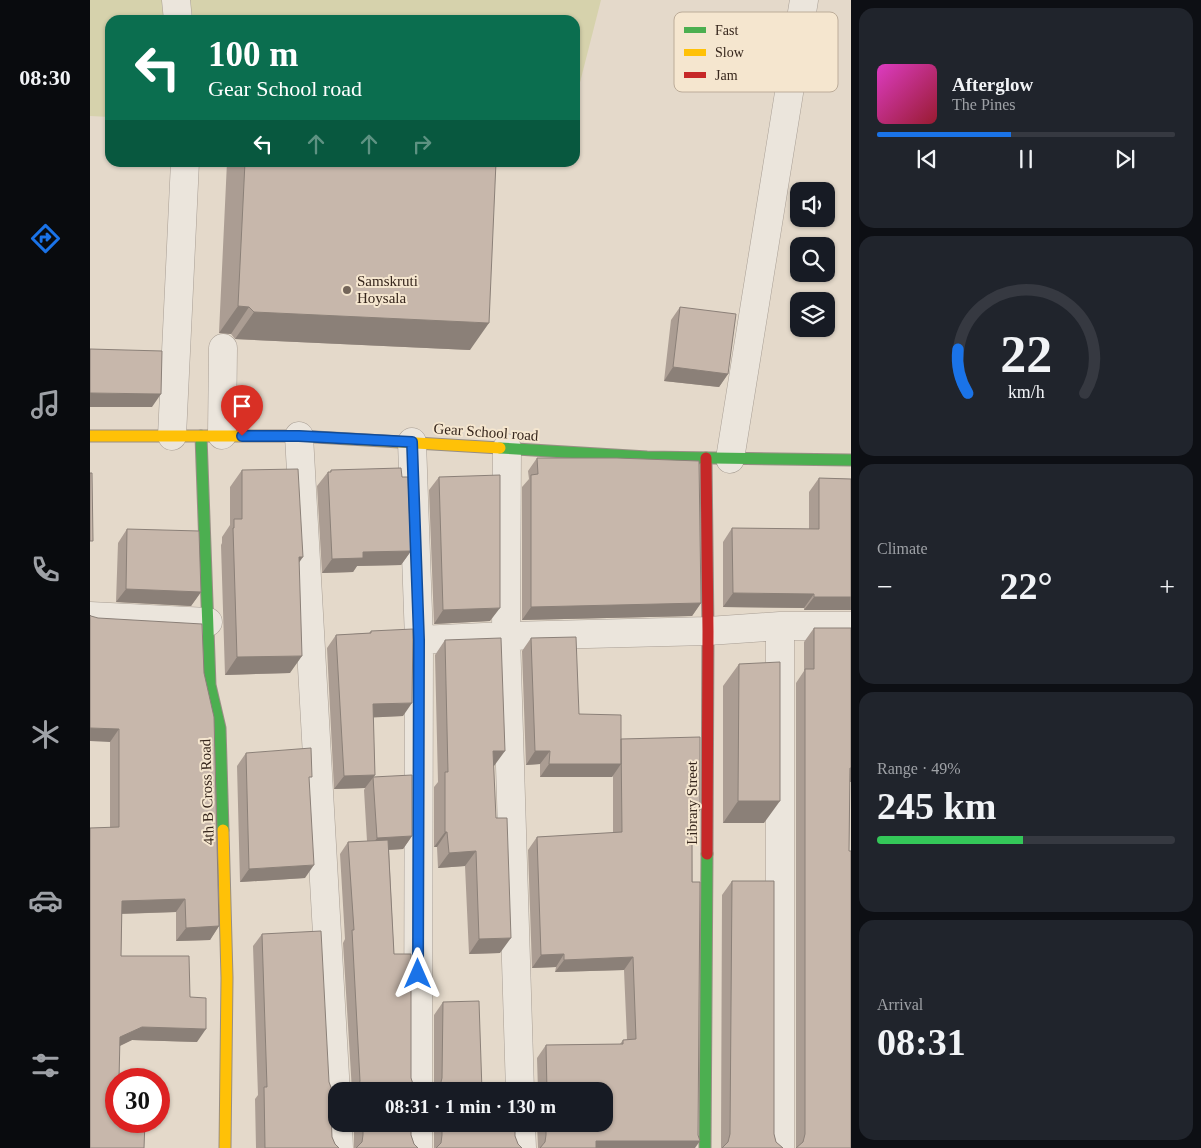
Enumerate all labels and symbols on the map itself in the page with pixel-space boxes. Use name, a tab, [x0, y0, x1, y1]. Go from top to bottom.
legend	[674, 12, 838, 92]
text: Fast	[715, 23, 738, 38]
text: Slow	[715, 45, 745, 60]
text: Jam	[715, 68, 738, 83]
place label: Samskruti Hoysala	[357, 273, 418, 306]
marker: Samskruti Hoysala	[341, 284, 353, 296]
pin	[221, 385, 263, 436]
street label: Gear School road	[433, 420, 539, 444]
street label: 4th B Cross Road	[197, 738, 217, 845]
street label: Library Street	[684, 760, 700, 845]
position arrow	[391, 947, 443, 999]
speed limit sign: 30	[105, 1068, 170, 1133]

